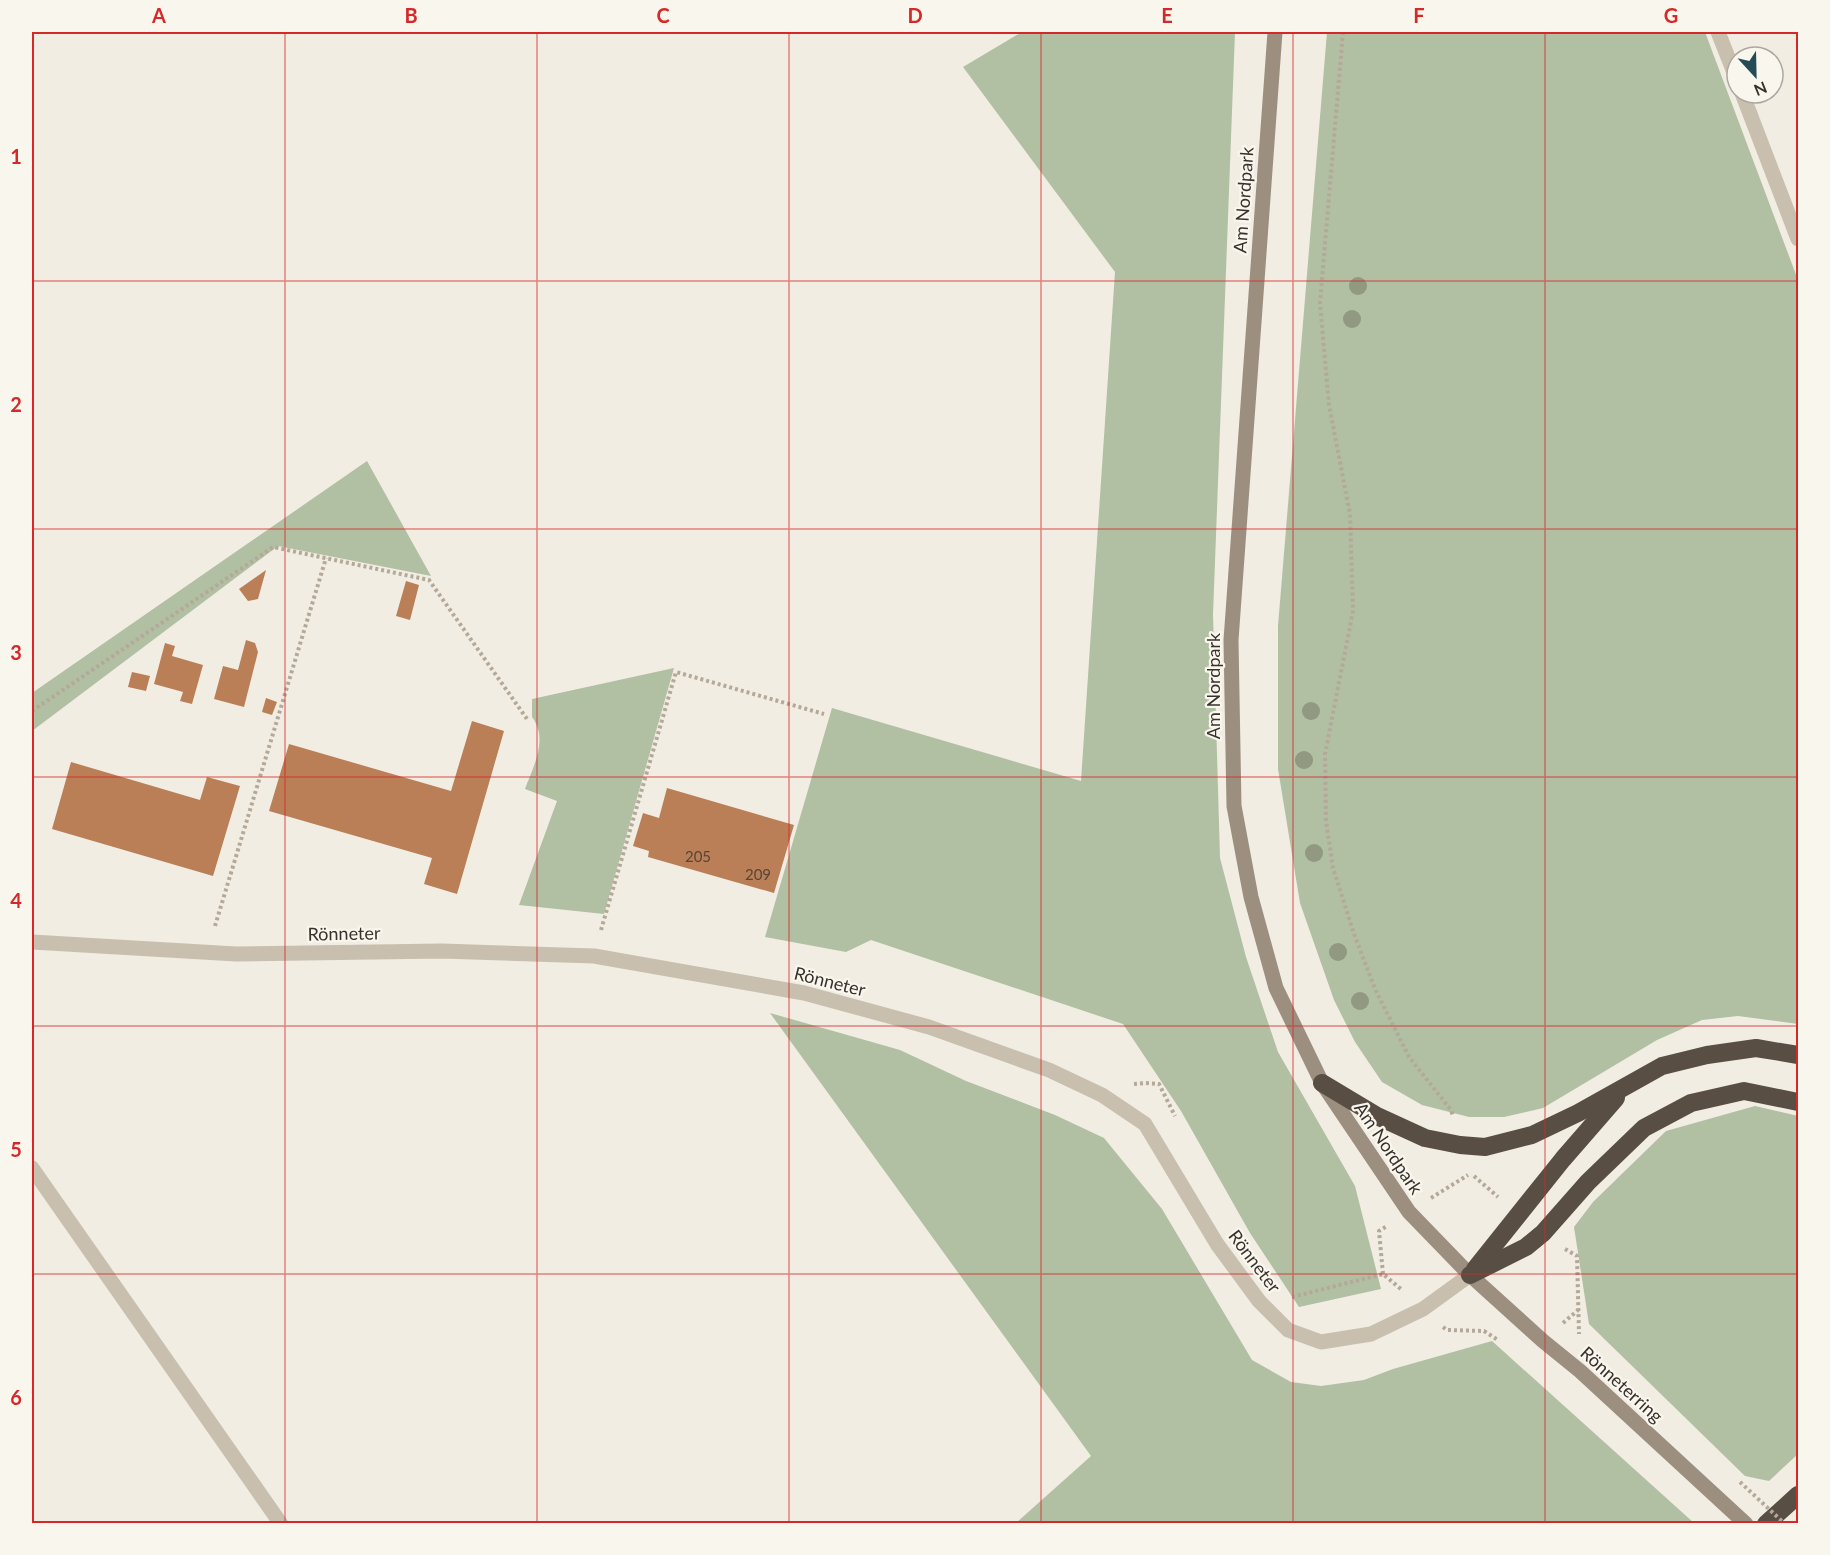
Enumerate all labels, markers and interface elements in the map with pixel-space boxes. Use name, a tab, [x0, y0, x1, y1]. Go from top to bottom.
text: A	[151, 3, 166, 27]
text: B	[404, 3, 418, 27]
text: C	[656, 3, 670, 27]
text: D	[907, 3, 923, 27]
text: E	[1161, 3, 1173, 27]
text: F	[1413, 3, 1425, 27]
text: G	[1664, 3, 1678, 27]
north arrow	[1725, 45, 1785, 105]
text: N	[1752, 78, 1770, 100]
text: 1	[10, 144, 22, 168]
street label: Am Nordpark	[1228, 145, 1258, 254]
text: 2	[10, 392, 22, 416]
street label: Am Nordpark	[1202, 632, 1224, 739]
text: 3	[10, 640, 22, 664]
house number: 205	[685, 847, 711, 865]
house number: 209	[745, 865, 771, 883]
text: 4	[10, 888, 22, 912]
street label: Rönneter	[307, 921, 381, 945]
street label: Rönneter	[792, 962, 868, 1001]
street label: Am Nordpark	[1350, 1098, 1428, 1199]
text: 5	[10, 1137, 22, 1161]
street label: Rönneter	[1224, 1225, 1286, 1297]
street label: Rönneterring	[1576, 1341, 1668, 1427]
text: 6	[10, 1385, 22, 1409]

